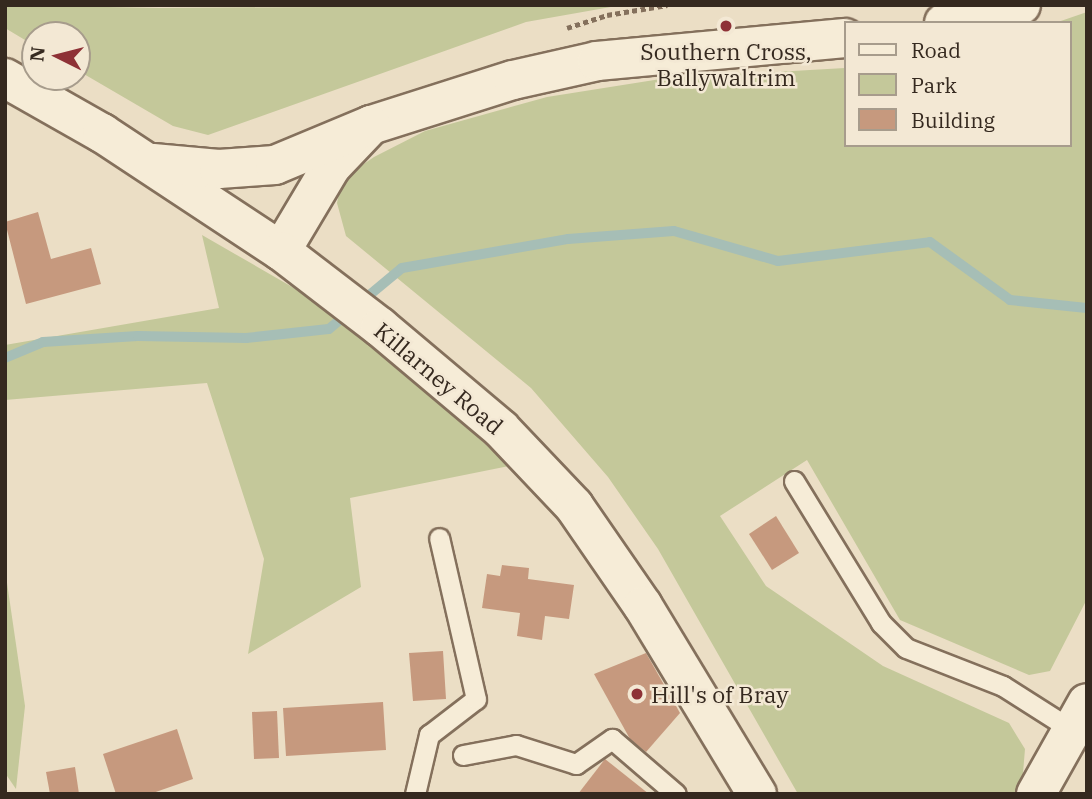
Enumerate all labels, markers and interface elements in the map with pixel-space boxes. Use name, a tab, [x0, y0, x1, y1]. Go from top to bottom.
marker: Southern Cross, Ballywaltrim	[718, 18, 734, 34]
north arrow	[21, 21, 91, 91]
legend	[844, 21, 1071, 147]
text: Road	[911, 36, 961, 64]
place label: Southern Cross, Ballywaltrim	[640, 37, 812, 91]
text: N	[24, 45, 50, 63]
text: Park	[911, 71, 957, 99]
text: Building	[911, 106, 995, 134]
street label: Killarney Road	[369, 316, 509, 440]
place label: Hill's of Bray	[651, 680, 788, 708]
marker: Hill's of Bray	[629, 686, 645, 702]

